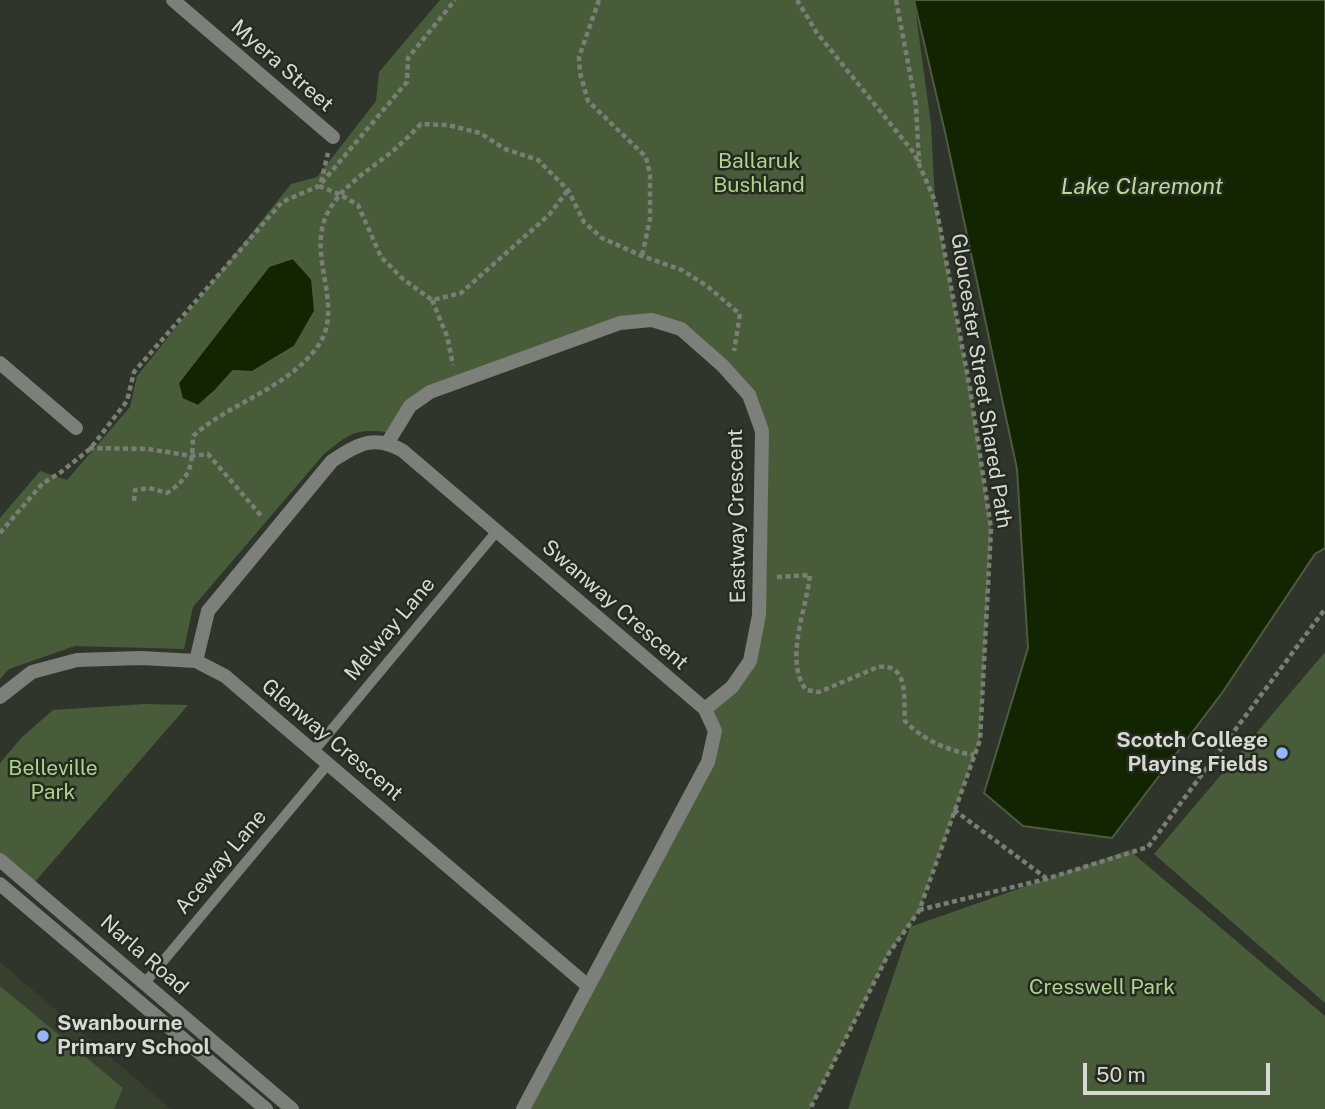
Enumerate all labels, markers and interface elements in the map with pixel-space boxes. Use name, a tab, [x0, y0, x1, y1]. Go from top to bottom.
street label: Myera Street	[226, 15, 338, 117]
park label: Ballaruk Bushland	[713, 149, 805, 199]
water label: Lake Claremont	[1061, 173, 1223, 201]
street label: Gloucester Street Shared Path	[945, 232, 1017, 530]
street label: Eastway Crescent	[723, 428, 751, 604]
street label: Swanway Crescent	[537, 535, 693, 675]
street label: Melway Lane	[339, 572, 441, 686]
street label: Glenway Crescent	[256, 674, 408, 806]
place label: Scotch College Playing Fields	[1116, 728, 1268, 778]
marker: Scotch College Playing Fields	[1274, 745, 1290, 761]
park label: Belleville Park	[8, 756, 98, 806]
street label: Aceway Lane	[170, 805, 272, 919]
street label: Narla Road	[95, 910, 193, 1000]
park label: Cresswell Park	[1029, 975, 1175, 1001]
place label: Swanbourne Primary School	[57, 1011, 210, 1061]
marker: Swanbourne Primary School	[35, 1028, 51, 1044]
scale bar	[1087, 1050, 1274, 1094]
text: 50 m	[1096, 1062, 1146, 1087]

